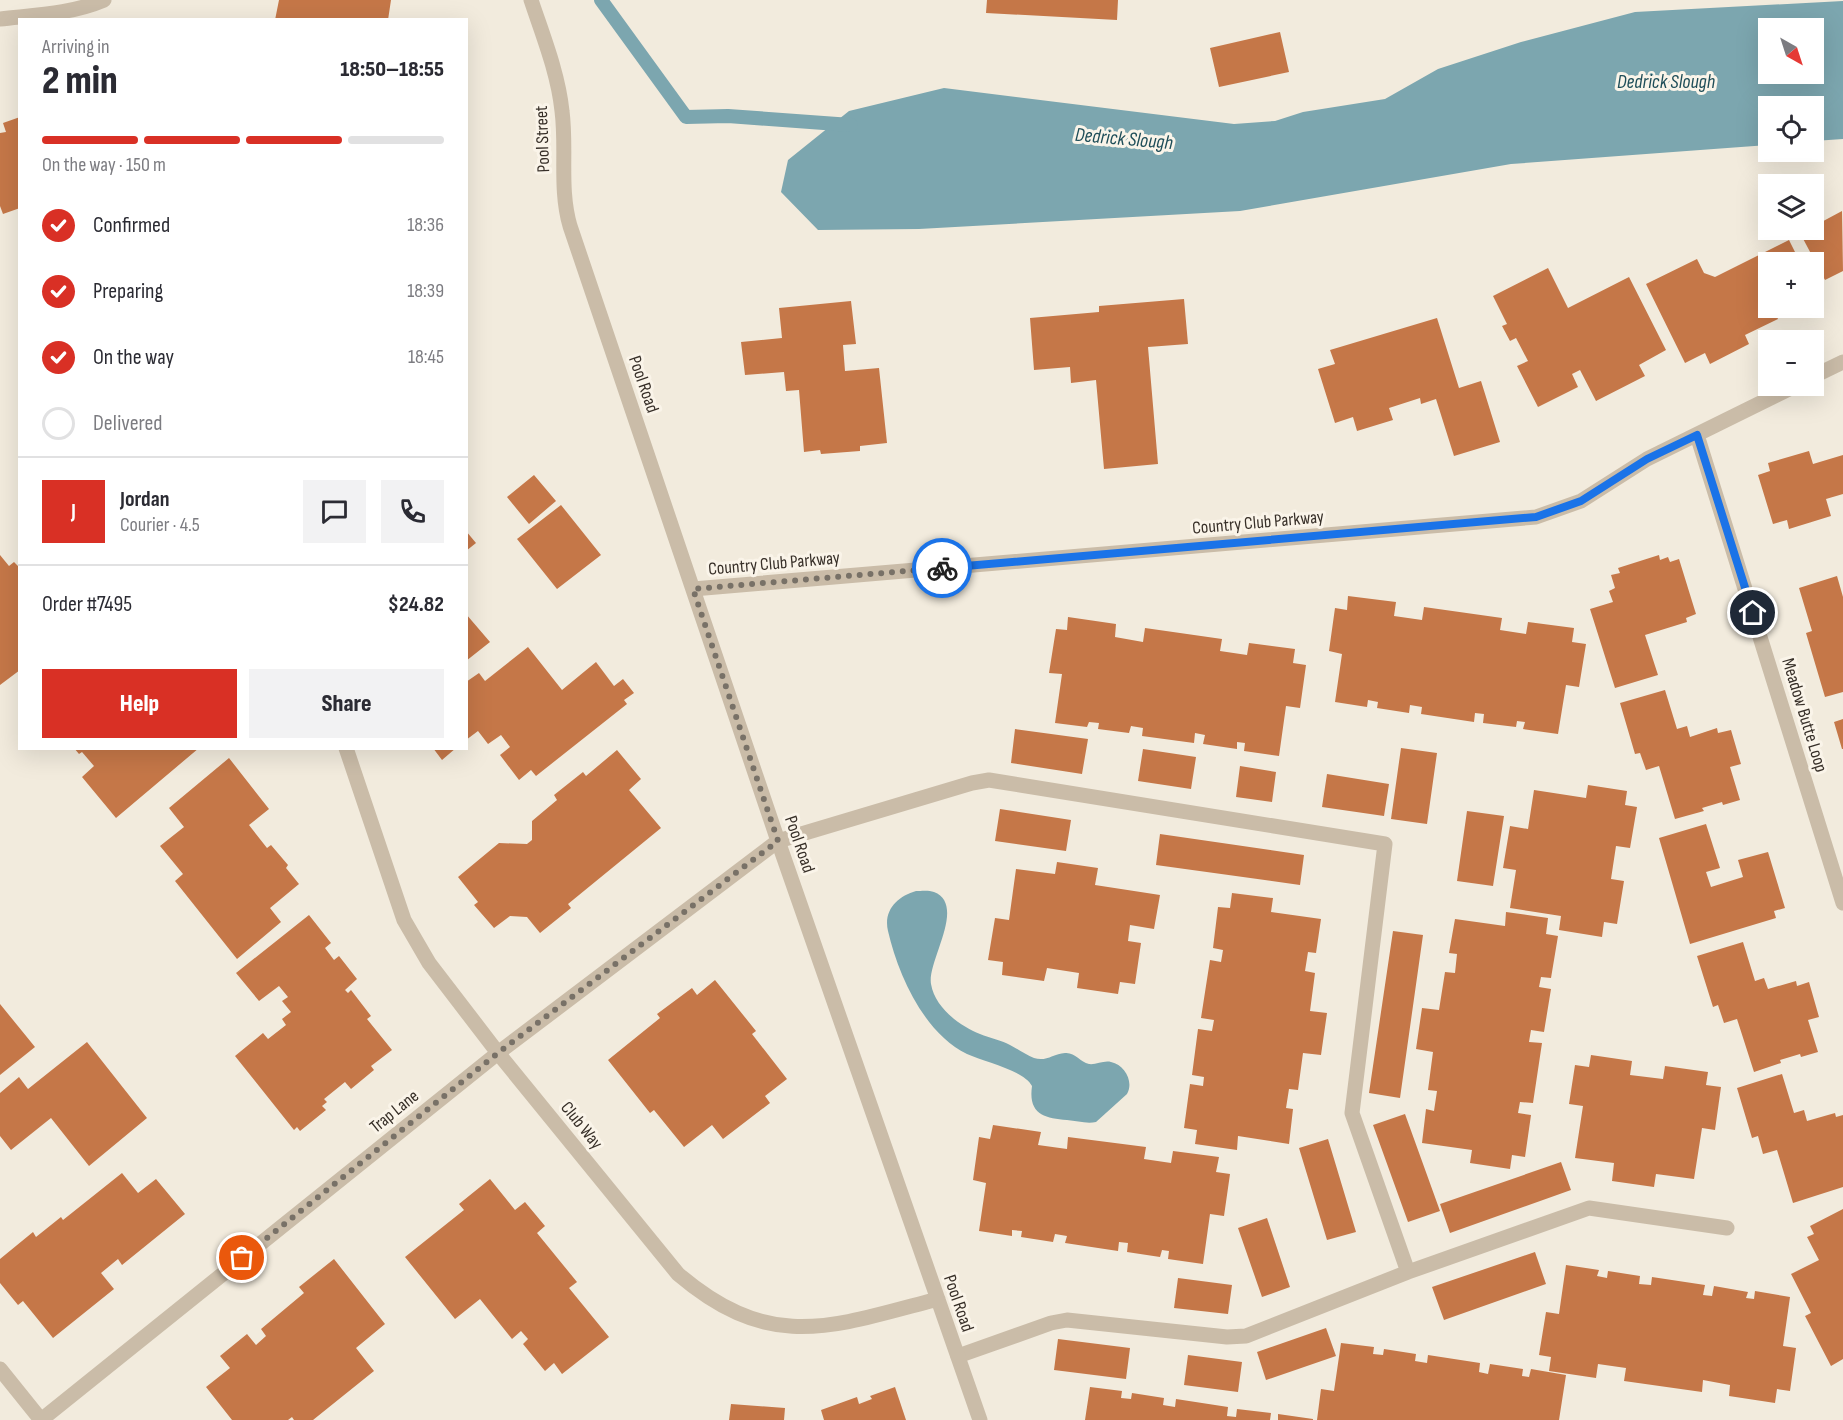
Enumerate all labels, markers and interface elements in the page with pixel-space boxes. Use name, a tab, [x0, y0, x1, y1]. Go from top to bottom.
north arrow	[1758, 18, 1824, 84]
map controls	[1758, 18, 1824, 396]
text: Arriving in	[42, 35, 110, 59]
text: 18:50–18:55	[340, 56, 444, 83]
text: 2 min	[42, 58, 118, 105]
water label: Dedrick Slough	[1617, 70, 1715, 94]
button: locate	[1758, 96, 1824, 162]
street label: Pool Street	[531, 105, 554, 173]
water label: Dedrick Slough	[1074, 123, 1174, 155]
text: On the way · 150 m	[42, 153, 166, 177]
button: layers	[1758, 174, 1824, 240]
icon: check	[42, 209, 75, 242]
text: Confirmed	[93, 212, 170, 239]
text: 18:36	[407, 213, 444, 237]
button: +	[1758, 252, 1824, 318]
icon: check	[42, 275, 75, 308]
text: Preparing	[93, 278, 163, 305]
text: 18:39	[407, 279, 444, 303]
button: −	[1758, 330, 1824, 396]
icon: check	[42, 341, 75, 374]
text: On the way	[93, 344, 174, 371]
text: 18:45	[408, 345, 444, 369]
street label: Pool Road	[624, 353, 663, 415]
text: Delivered	[93, 410, 162, 437]
button: chat	[303, 480, 366, 543]
button: phone	[381, 480, 444, 543]
text: Jordan	[120, 486, 169, 513]
text: J	[71, 498, 76, 525]
street label: Country Club Parkway	[1191, 506, 1325, 539]
text: Courier · 4.5	[120, 513, 200, 537]
courier	[912, 538, 972, 598]
street label: Country Club Parkway	[707, 547, 841, 580]
icon: bike	[926, 552, 959, 585]
pin	[1727, 587, 1778, 638]
text: Order #7495	[42, 591, 132, 618]
text: $24.82	[388, 591, 444, 618]
icon: home	[1736, 596, 1769, 629]
street label: Meadow Butte Loop	[1777, 656, 1832, 775]
button: Help	[42, 669, 237, 738]
button: Share	[249, 669, 444, 738]
street label: Pool Road	[780, 813, 819, 875]
street label: Trap Lane	[366, 1085, 423, 1137]
street label: Club Way	[556, 1097, 607, 1153]
pin	[216, 1232, 267, 1283]
icon: bag	[225, 1241, 258, 1274]
street label: Pool Road	[939, 1272, 978, 1334]

